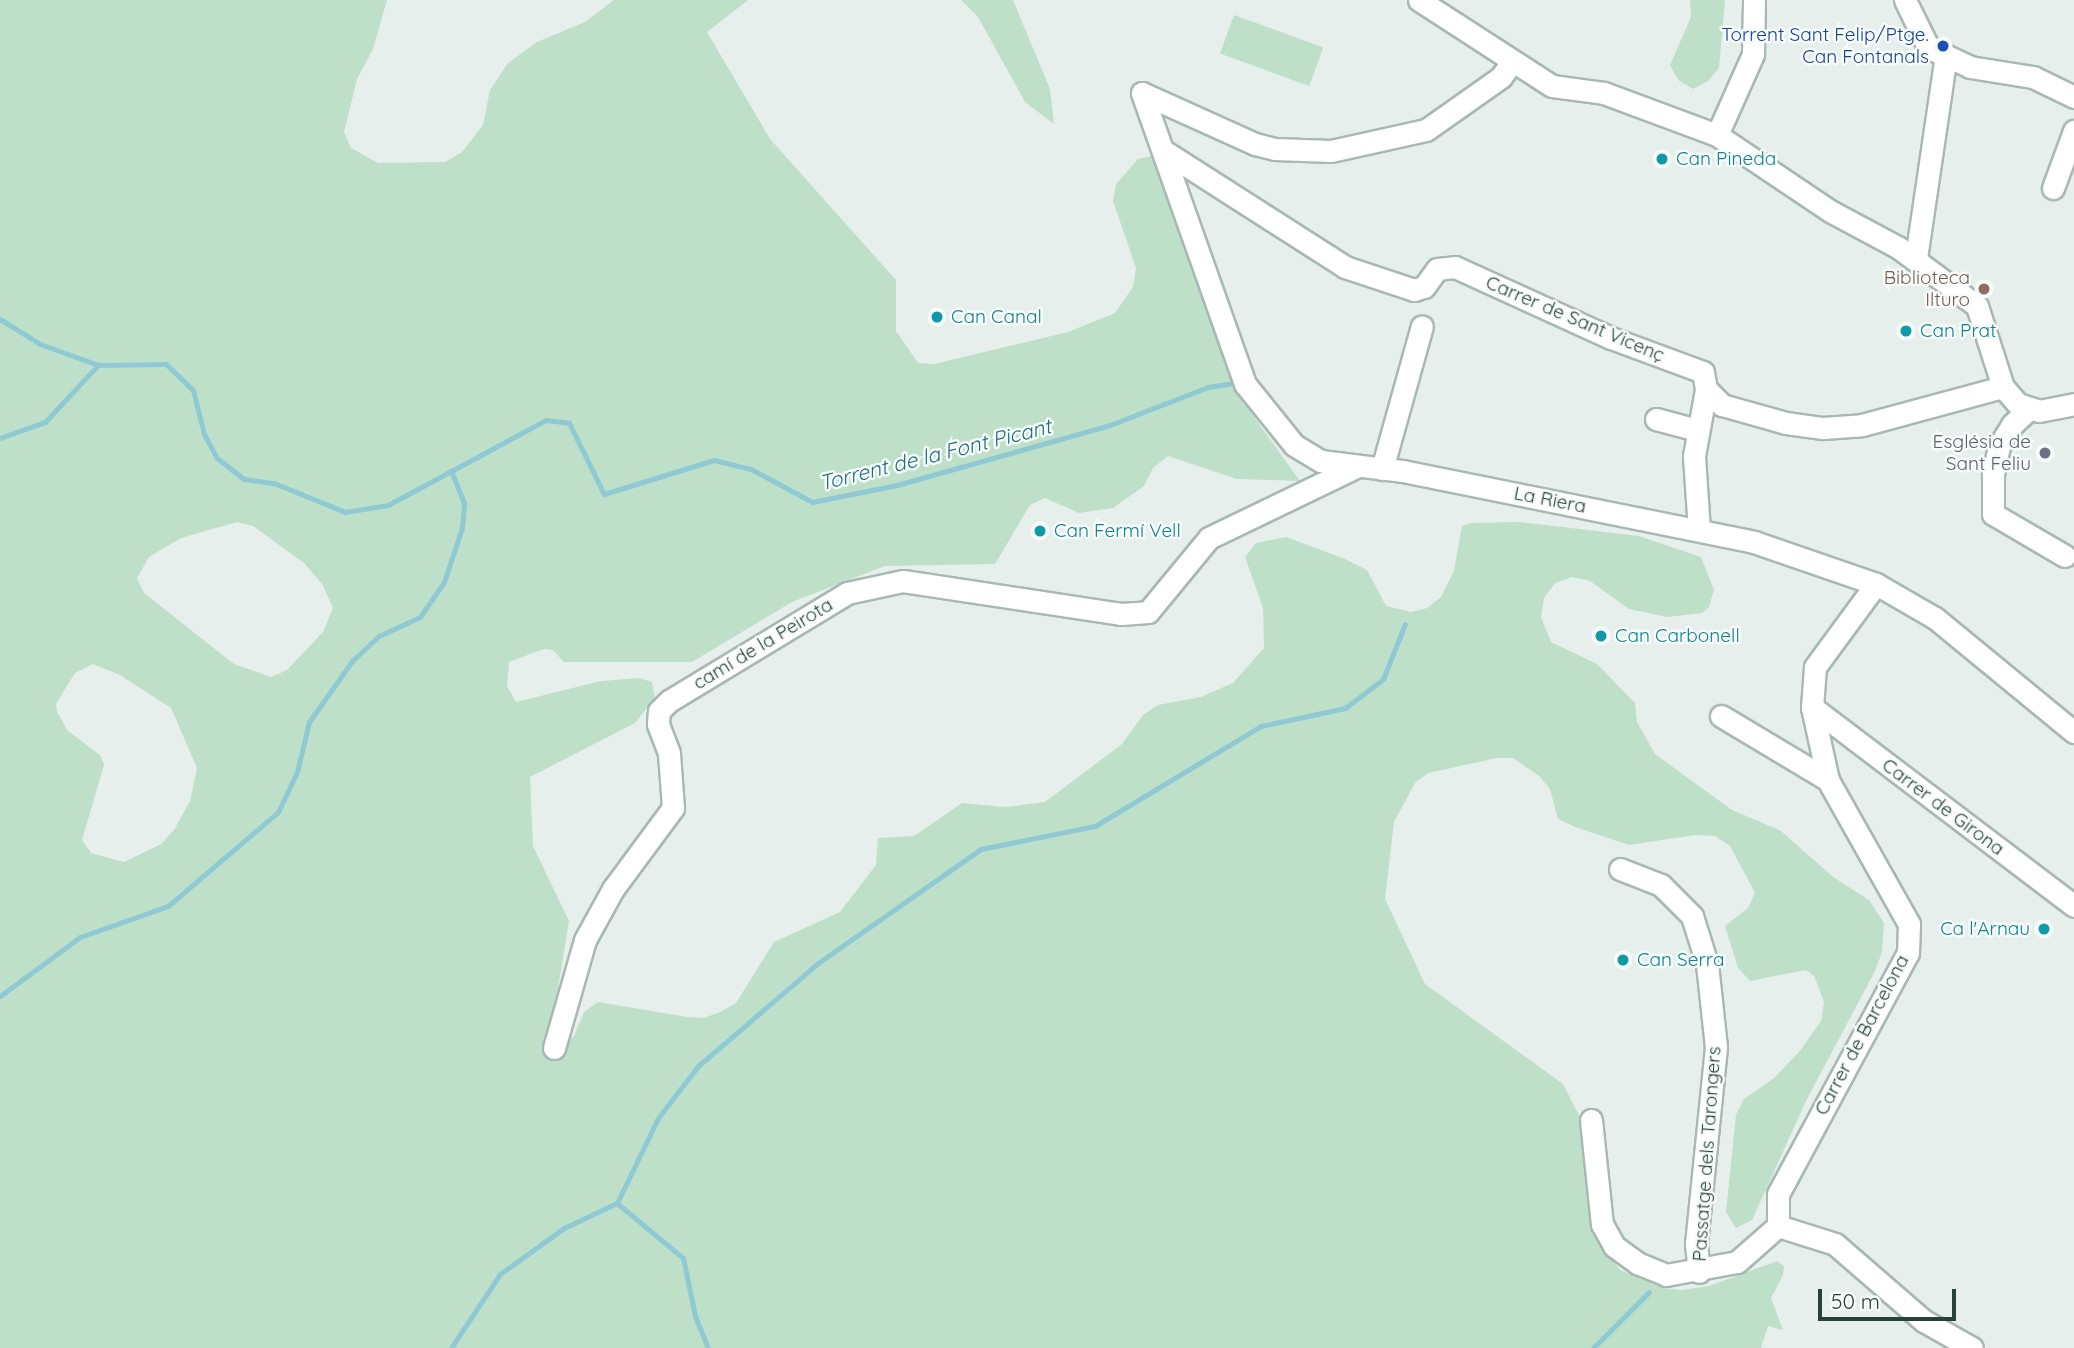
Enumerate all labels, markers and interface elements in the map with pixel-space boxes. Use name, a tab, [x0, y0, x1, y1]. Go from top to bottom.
place label: Torrent Sant Felip/Ptge. Can Fontanals	[1721, 24, 1929, 68]
marker: Torrent Sant Felip/Ptge. Can Fontanals	[1935, 38, 1951, 54]
place label: Can Pineda	[1676, 148, 1776, 170]
marker: Can Pineda	[1654, 151, 1670, 167]
place label: Biblioteca Ilturo	[1884, 267, 1970, 311]
street label: Carrer de Sant Vicenç	[1482, 271, 1668, 367]
marker: Biblioteca Ilturo	[1976, 281, 1992, 297]
place label: Can Canal	[951, 306, 1042, 328]
marker: Can Canal	[929, 309, 945, 325]
place label: Can Prat	[1920, 320, 1996, 342]
marker: Can Prat	[1898, 323, 1914, 339]
water label: Torrent de la Font Picant	[816, 413, 1054, 495]
place label: Església de Sant Feliu	[1933, 431, 2031, 475]
marker: Església de Sant Feliu	[2037, 445, 2053, 461]
street label: La Riera	[1512, 482, 1588, 518]
place label: Can Fermí Vell	[1054, 520, 1181, 542]
marker: Can Fermí Vell	[1032, 523, 1048, 539]
street label: camí de la Peirota	[689, 593, 837, 695]
place label: Can Carbonell	[1615, 625, 1740, 647]
marker: Can Carbonell	[1593, 628, 1609, 644]
street label: Carrer de Girona	[1877, 754, 2009, 860]
place label: Ca l'Arnau	[1940, 918, 2030, 940]
marker: Ca l'Arnau	[2036, 921, 2052, 937]
place label: Can Serra	[1637, 949, 1724, 971]
street label: Carrer de Barcelona	[1810, 951, 1914, 1119]
marker: Can Serra	[1615, 952, 1631, 968]
street label: Passatge dels Tarongers	[1688, 1046, 1726, 1262]
scale bar	[1822, 1274, 1960, 1318]
text: 50 m	[1831, 1288, 1880, 1314]

